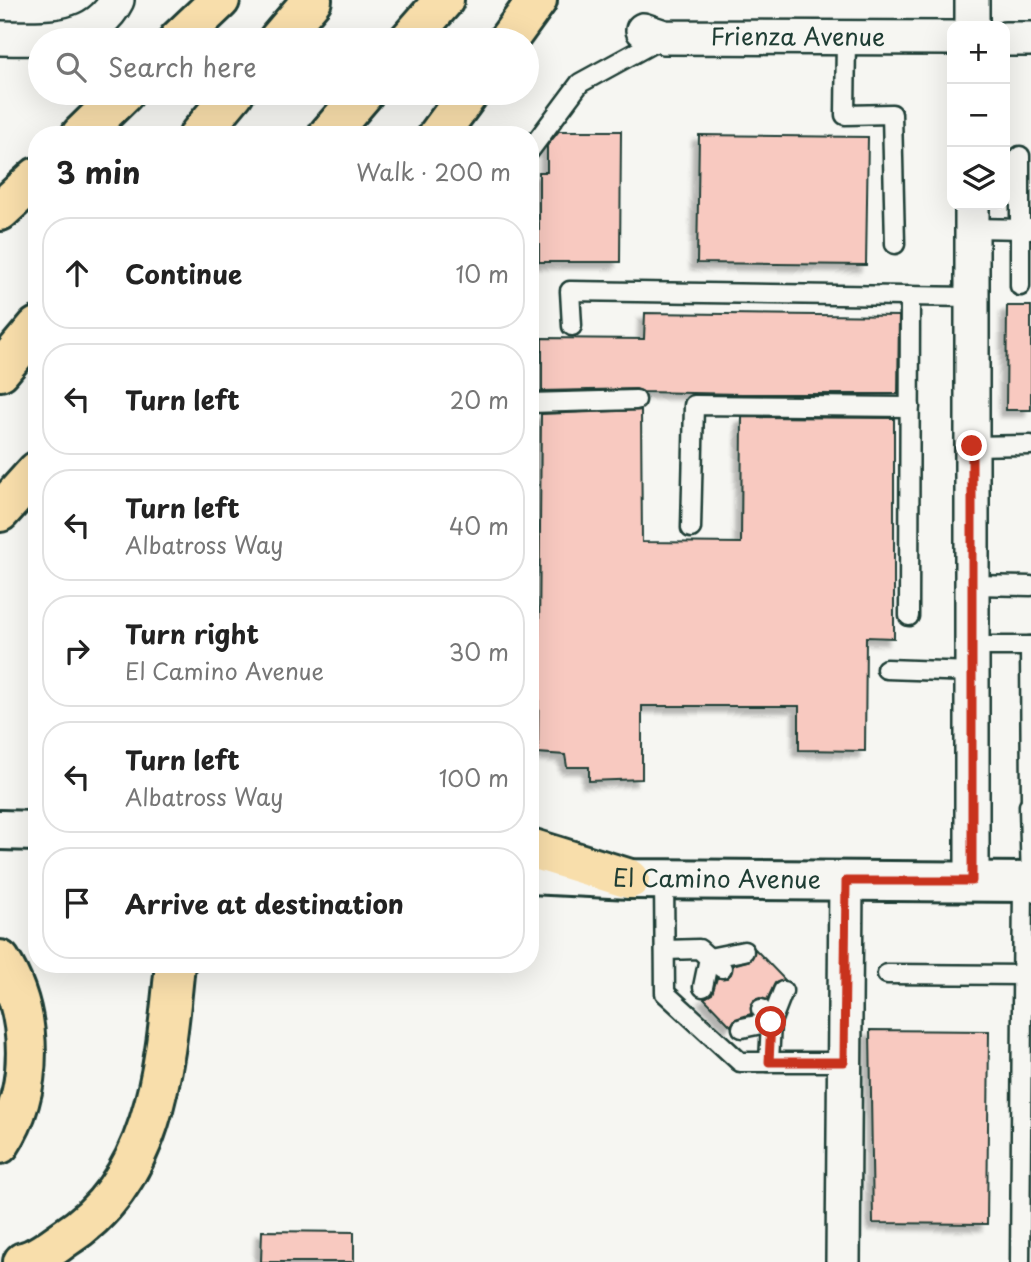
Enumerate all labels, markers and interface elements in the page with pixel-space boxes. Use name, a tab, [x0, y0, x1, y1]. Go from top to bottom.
street label: Frienza Avenue	[711, 17, 885, 54]
map controls	[947, 21, 1010, 210]
button: +	[947, 21, 1010, 84]
search box	[28, 28, 539, 105]
text: Search here	[108, 47, 257, 86]
icon: search	[52, 48, 90, 86]
button: −	[947, 84, 1010, 147]
button: layers	[947, 147, 1010, 210]
text: 3 min	[56, 149, 141, 194]
text: Walk · 200 m	[356, 154, 511, 189]
icon: ahead	[58, 254, 96, 292]
text: Continue	[125, 254, 242, 293]
text: 10 m	[455, 256, 509, 291]
icon: left	[58, 380, 96, 418]
text: Turn left	[125, 380, 240, 419]
text: 20 m	[450, 382, 509, 417]
route end	[956, 430, 987, 461]
text: Turn left	[125, 488, 240, 527]
icon: left	[58, 506, 96, 544]
text: 40 m	[449, 508, 509, 543]
text: Albatross Way	[125, 527, 283, 562]
text: Turn right	[125, 614, 259, 653]
icon: right	[58, 632, 96, 670]
text: 30 m	[448, 634, 509, 669]
text: El Camino Avenue	[125, 653, 324, 688]
text: Turn left	[125, 740, 240, 779]
icon: left	[58, 758, 96, 796]
text: 100 m	[439, 760, 509, 795]
text: Albatross Way	[125, 779, 283, 814]
street label: El Camino Avenue	[612, 858, 821, 896]
icon: arrive	[58, 884, 96, 922]
text: Arrive at destination	[125, 884, 404, 923]
route start	[755, 1006, 786, 1037]

